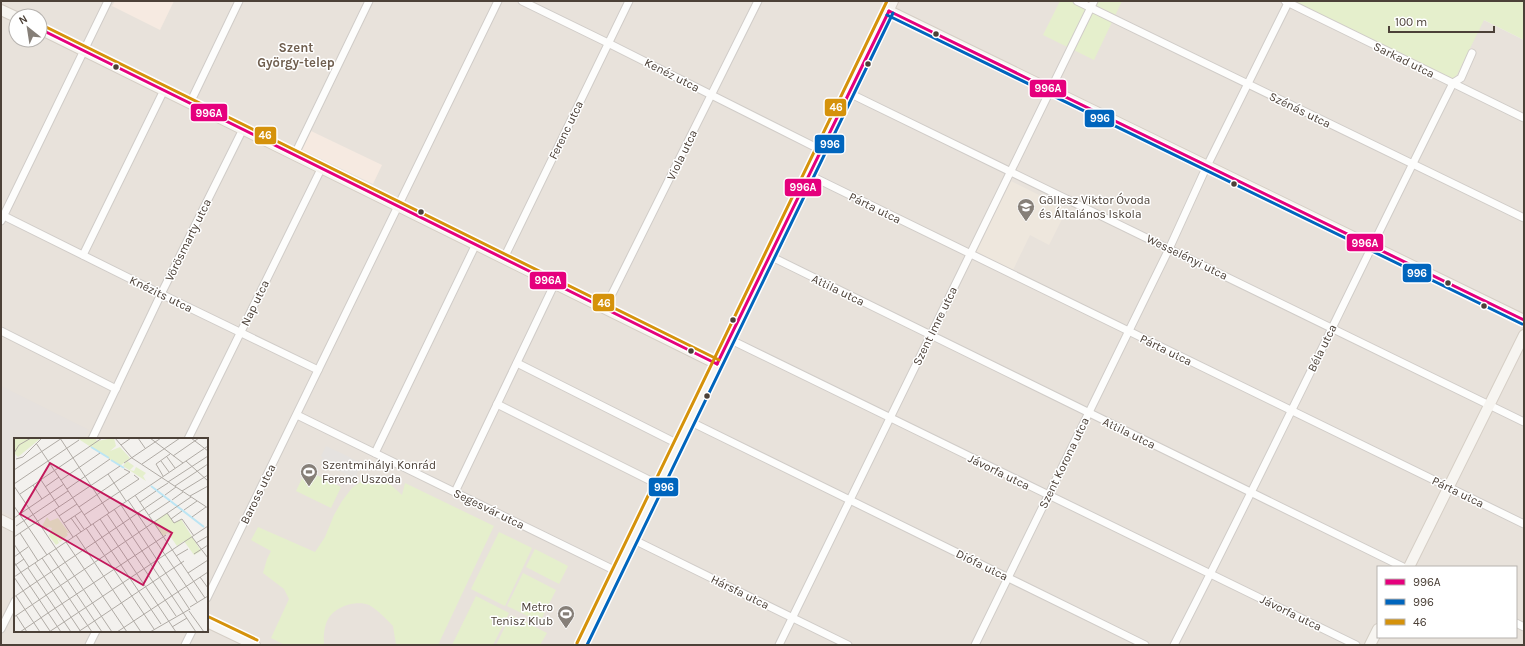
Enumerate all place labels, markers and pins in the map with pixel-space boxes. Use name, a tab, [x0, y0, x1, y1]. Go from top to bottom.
unlabelled marker	[931, 29, 941, 39]
unlabelled marker	[863, 59, 873, 69]
unlabelled marker	[111, 62, 121, 72]
unlabelled marker	[1229, 179, 1239, 189]
place label: Göllesz Viktor Óvoda és Általános Iskola	[1039, 192, 1150, 221]
school or university icon: Göllesz Viktor Óvoda és Általános Iskola	[1016, 197, 1036, 222]
unlabelled marker	[416, 207, 426, 217]
unlabelled marker	[1443, 278, 1453, 288]
unlabelled marker	[1479, 301, 1489, 311]
unlabelled marker	[728, 315, 738, 325]
unlabelled marker	[686, 346, 696, 356]
unlabelled marker	[702, 391, 712, 401]
place label: Szentmihályi Konrád Ferenc Uszoda	[322, 458, 436, 486]
sports icon: Szentmihályi Konrád Ferenc Uszoda	[299, 462, 319, 487]
place label: Metro Tenisz Klub	[491, 600, 553, 628]
sports icon: Metro Tenisz Klub	[556, 604, 576, 629]

